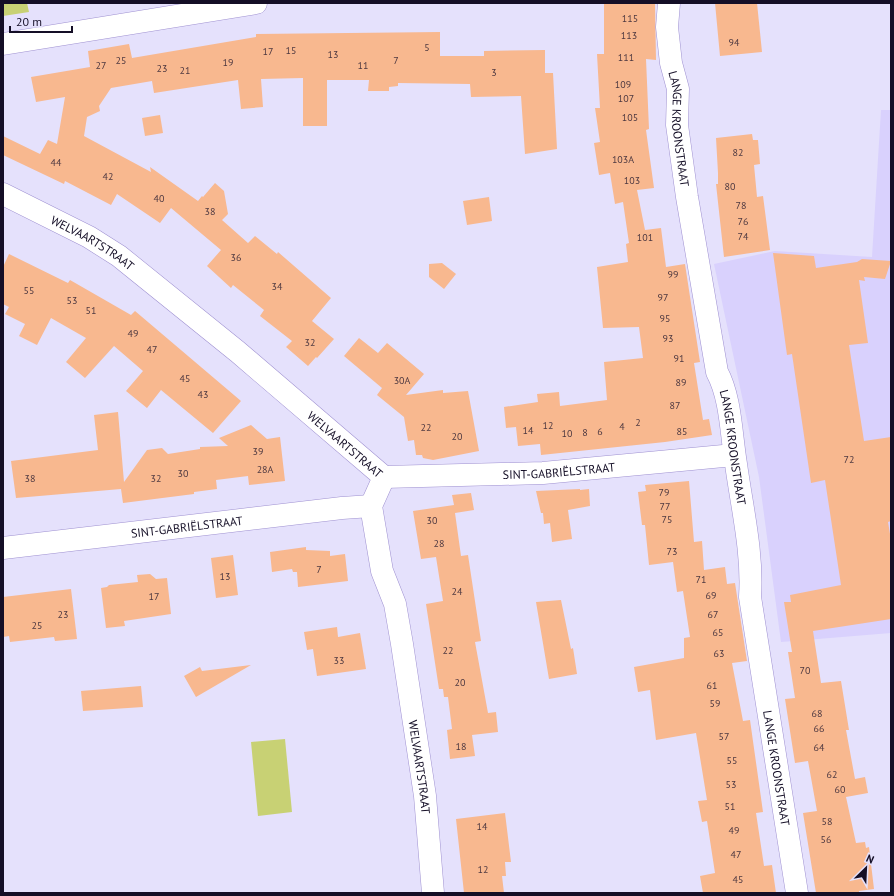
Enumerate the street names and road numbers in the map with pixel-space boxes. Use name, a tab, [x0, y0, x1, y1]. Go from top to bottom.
street label: LANGE KROONSTRAAT	[666, 69, 693, 188]
street label: WELVAARTSTRAAT	[49, 212, 138, 273]
street label: LANGE KROONSTRAAT	[717, 388, 750, 506]
street label: WELVAARTSTRAAT	[305, 408, 386, 481]
street label: SINT-GABRIËLSTRAAT	[503, 459, 616, 482]
street label: SINT-GABRIËLSTRAAT	[130, 512, 244, 540]
street label: LANGE KROONSTRAAT	[761, 709, 794, 827]
street label: WELVAARTSTRAAT	[406, 719, 434, 815]

